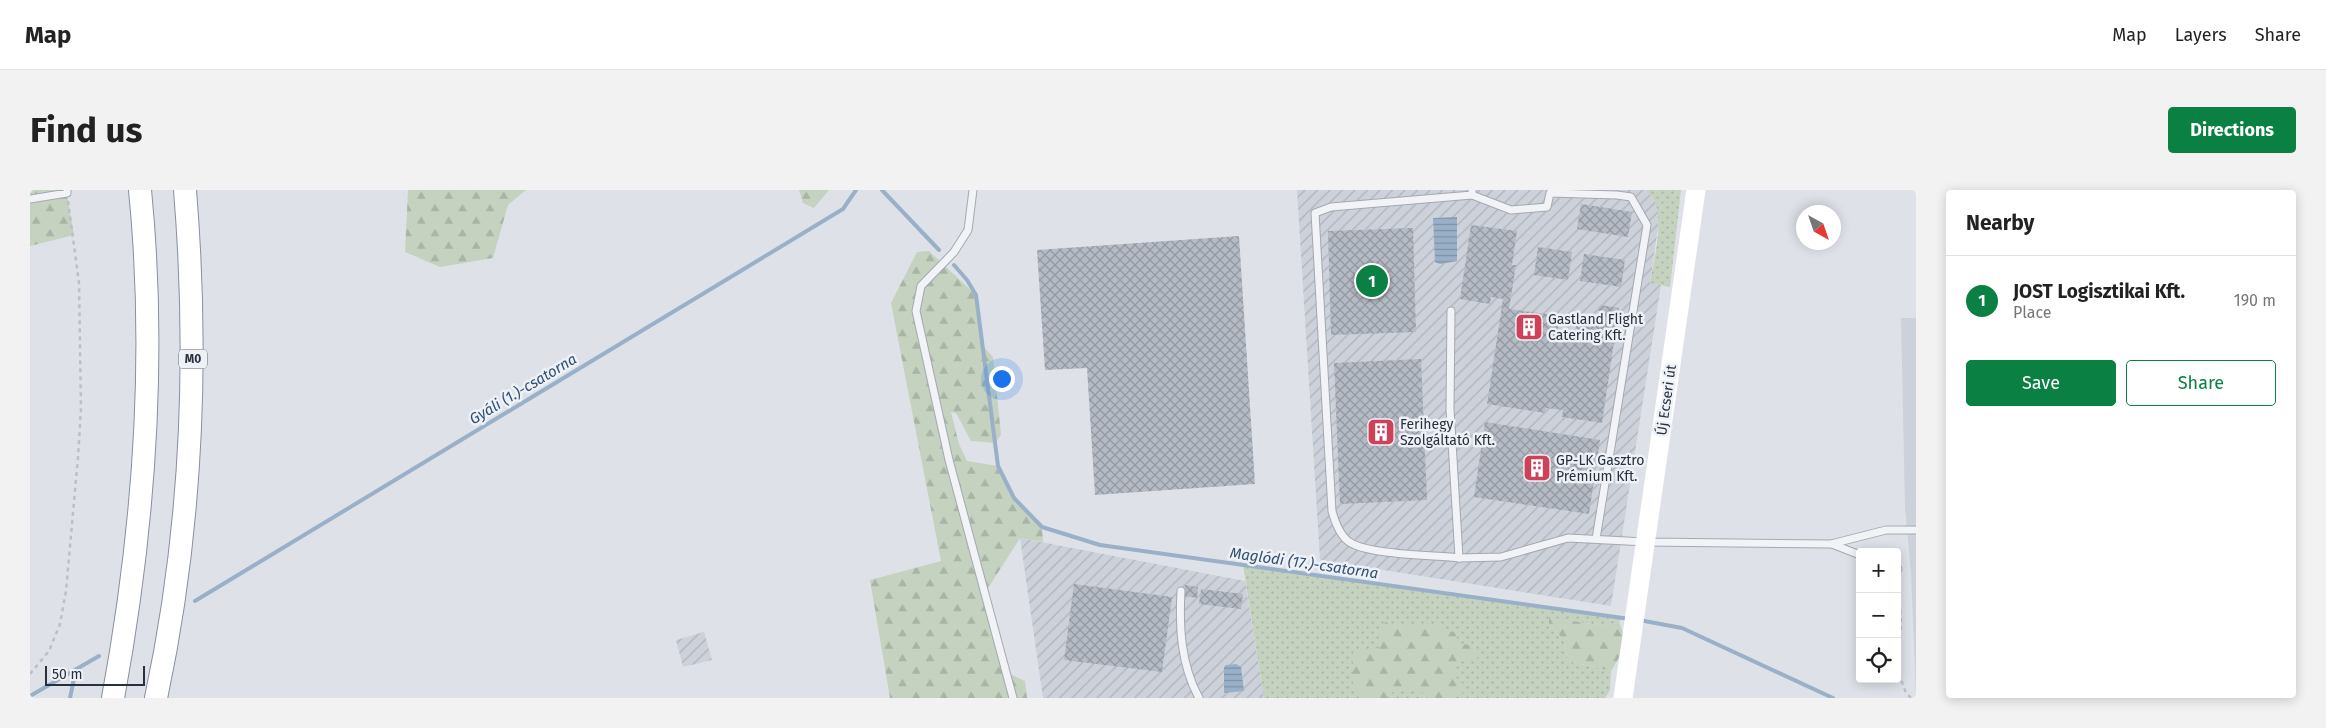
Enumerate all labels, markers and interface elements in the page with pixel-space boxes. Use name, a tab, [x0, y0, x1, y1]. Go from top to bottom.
text: Map	[25, 21, 71, 49]
text: Map	[2112, 24, 2147, 46]
text: Layers	[2175, 24, 2227, 46]
text: Share	[2255, 24, 2301, 46]
button: Directions	[2168, 107, 2296, 153]
text: Find us	[30, 109, 142, 151]
north arrow	[1796, 205, 1841, 250]
text: Nearby	[1966, 210, 2034, 236]
pin: 1	[1356, 262, 1388, 300]
text: JOST Logisztikai Kft.	[2013, 280, 2185, 303]
text: 1	[1978, 291, 1986, 310]
text: 190 m	[2234, 291, 2276, 310]
text: Place	[2013, 303, 2052, 322]
place label: Gastland Flight Catering Kft.	[1548, 311, 1644, 344]
building icon: Gastland Flight Catering Kft.	[1514, 312, 1544, 342]
road number: M0	[179, 350, 207, 368]
water label: Gyáli (1.)-csatorna	[466, 350, 580, 428]
button: Save	[1966, 360, 2116, 406]
button: Share	[2126, 360, 2276, 406]
street label: Új Ecseri út	[1652, 363, 1680, 437]
your location	[989, 366, 1015, 392]
place label: Ferihegy Szolgáltató Kft.	[1400, 416, 1495, 449]
building icon: Ferihegy Szolgáltató Kft.	[1366, 417, 1396, 447]
place label: GP-LK Gasztro Prémium Kft.	[1556, 452, 1645, 485]
building icon: GP-LK Gasztro Prémium Kft.	[1522, 453, 1552, 483]
water label: Maglódi (17.)-csatorna	[1229, 544, 1379, 582]
map controls	[1856, 548, 1901, 683]
button: +	[1856, 548, 1901, 593]
button: −	[1856, 593, 1901, 638]
button: locate	[1856, 638, 1901, 683]
scale bar	[45, 663, 145, 686]
text: 50 m	[52, 666, 83, 683]

